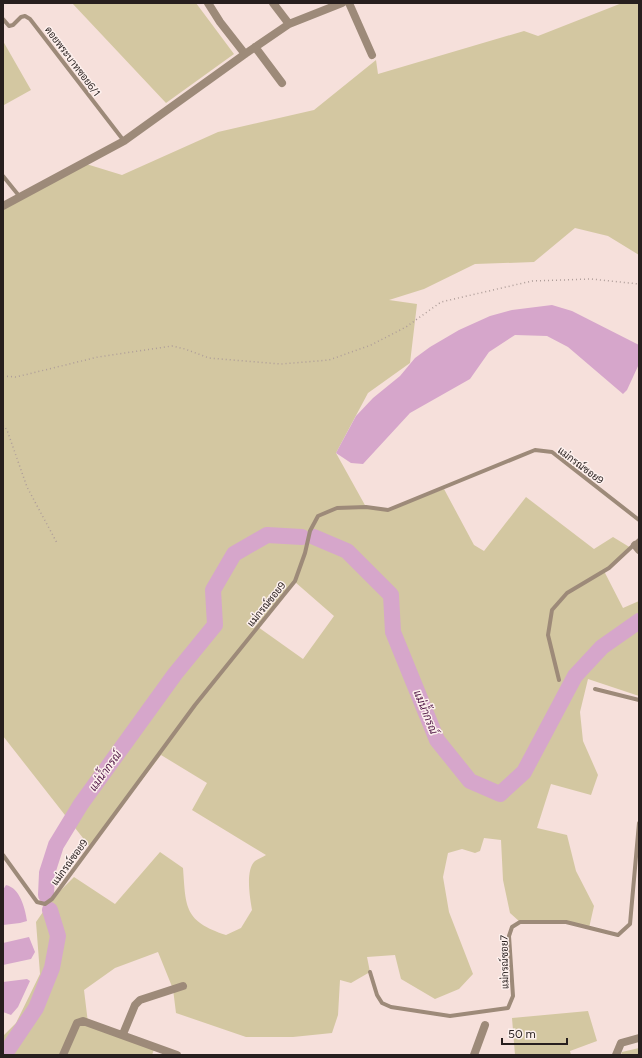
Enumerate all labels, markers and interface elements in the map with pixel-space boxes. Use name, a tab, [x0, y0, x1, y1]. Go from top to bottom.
street label: ดอยพระบาทซอย6/1	[42, 24, 103, 99]
street label: แม่กรณ์ซอย9	[555, 443, 607, 487]
street label: แม่กรณ์ซอย9	[243, 578, 289, 629]
water label: แม่น้ำกรณ์	[411, 686, 446, 738]
water label: แม่น้ำกรณ์	[82, 744, 125, 794]
street label: แม่กรณ์ซอย9	[47, 836, 91, 888]
street label: แม่กรณ์ซอย7	[497, 934, 511, 989]
scale bar	[502, 1020, 567, 1046]
text: 50 m	[508, 1027, 536, 1041]

